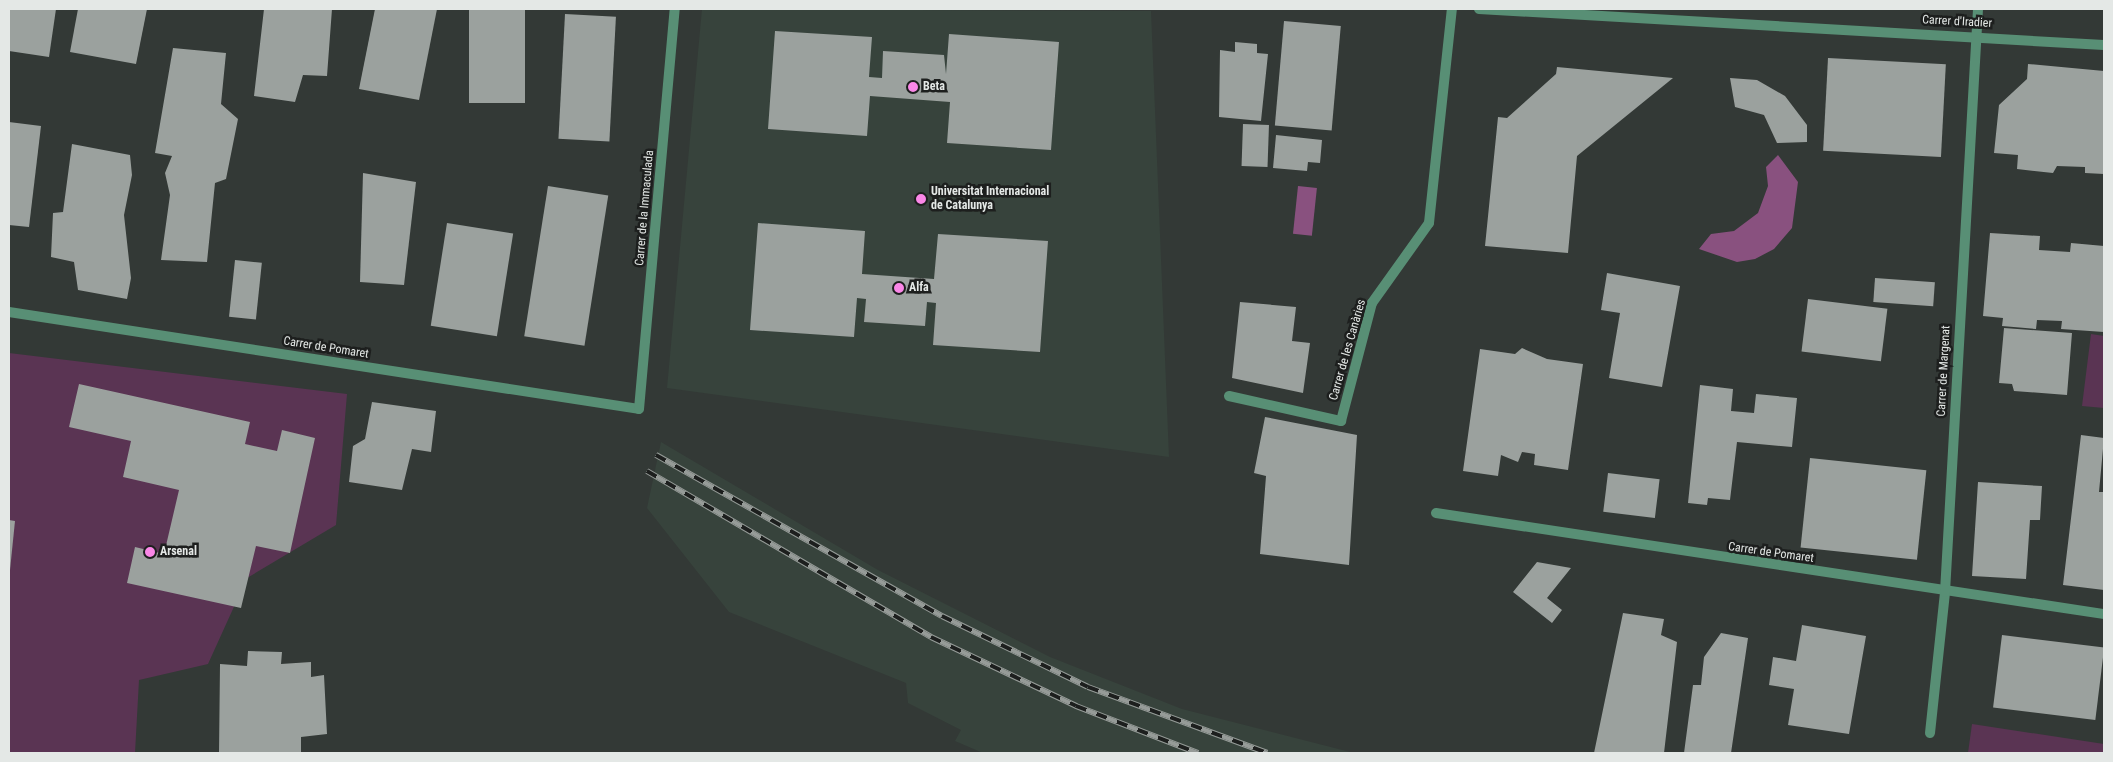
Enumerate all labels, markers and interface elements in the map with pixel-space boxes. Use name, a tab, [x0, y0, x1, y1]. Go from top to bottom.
street label: Carrer d'Iradier	[1922, 13, 1992, 31]
place label: Beta	[923, 80, 945, 94]
marker: Beta	[907, 81, 919, 93]
street label: Carrer de la Immaculada	[633, 150, 657, 266]
place label: Universitat Internacional de Catalunya	[931, 185, 1049, 213]
marker: Universitat Internacional de Catalunya	[915, 193, 927, 205]
place label: Alfa	[909, 281, 929, 295]
marker: Alfa	[893, 282, 905, 294]
street label: Carrer de les Canàries	[1327, 298, 1369, 402]
street label: Carrer de Margenat	[1934, 325, 1954, 417]
street label: Carrer de Pomaret	[282, 334, 370, 362]
street label: Carrer de Pomaret	[1727, 540, 1815, 566]
place label: Arsenal	[160, 545, 197, 559]
marker: Arsenal	[144, 546, 156, 558]

